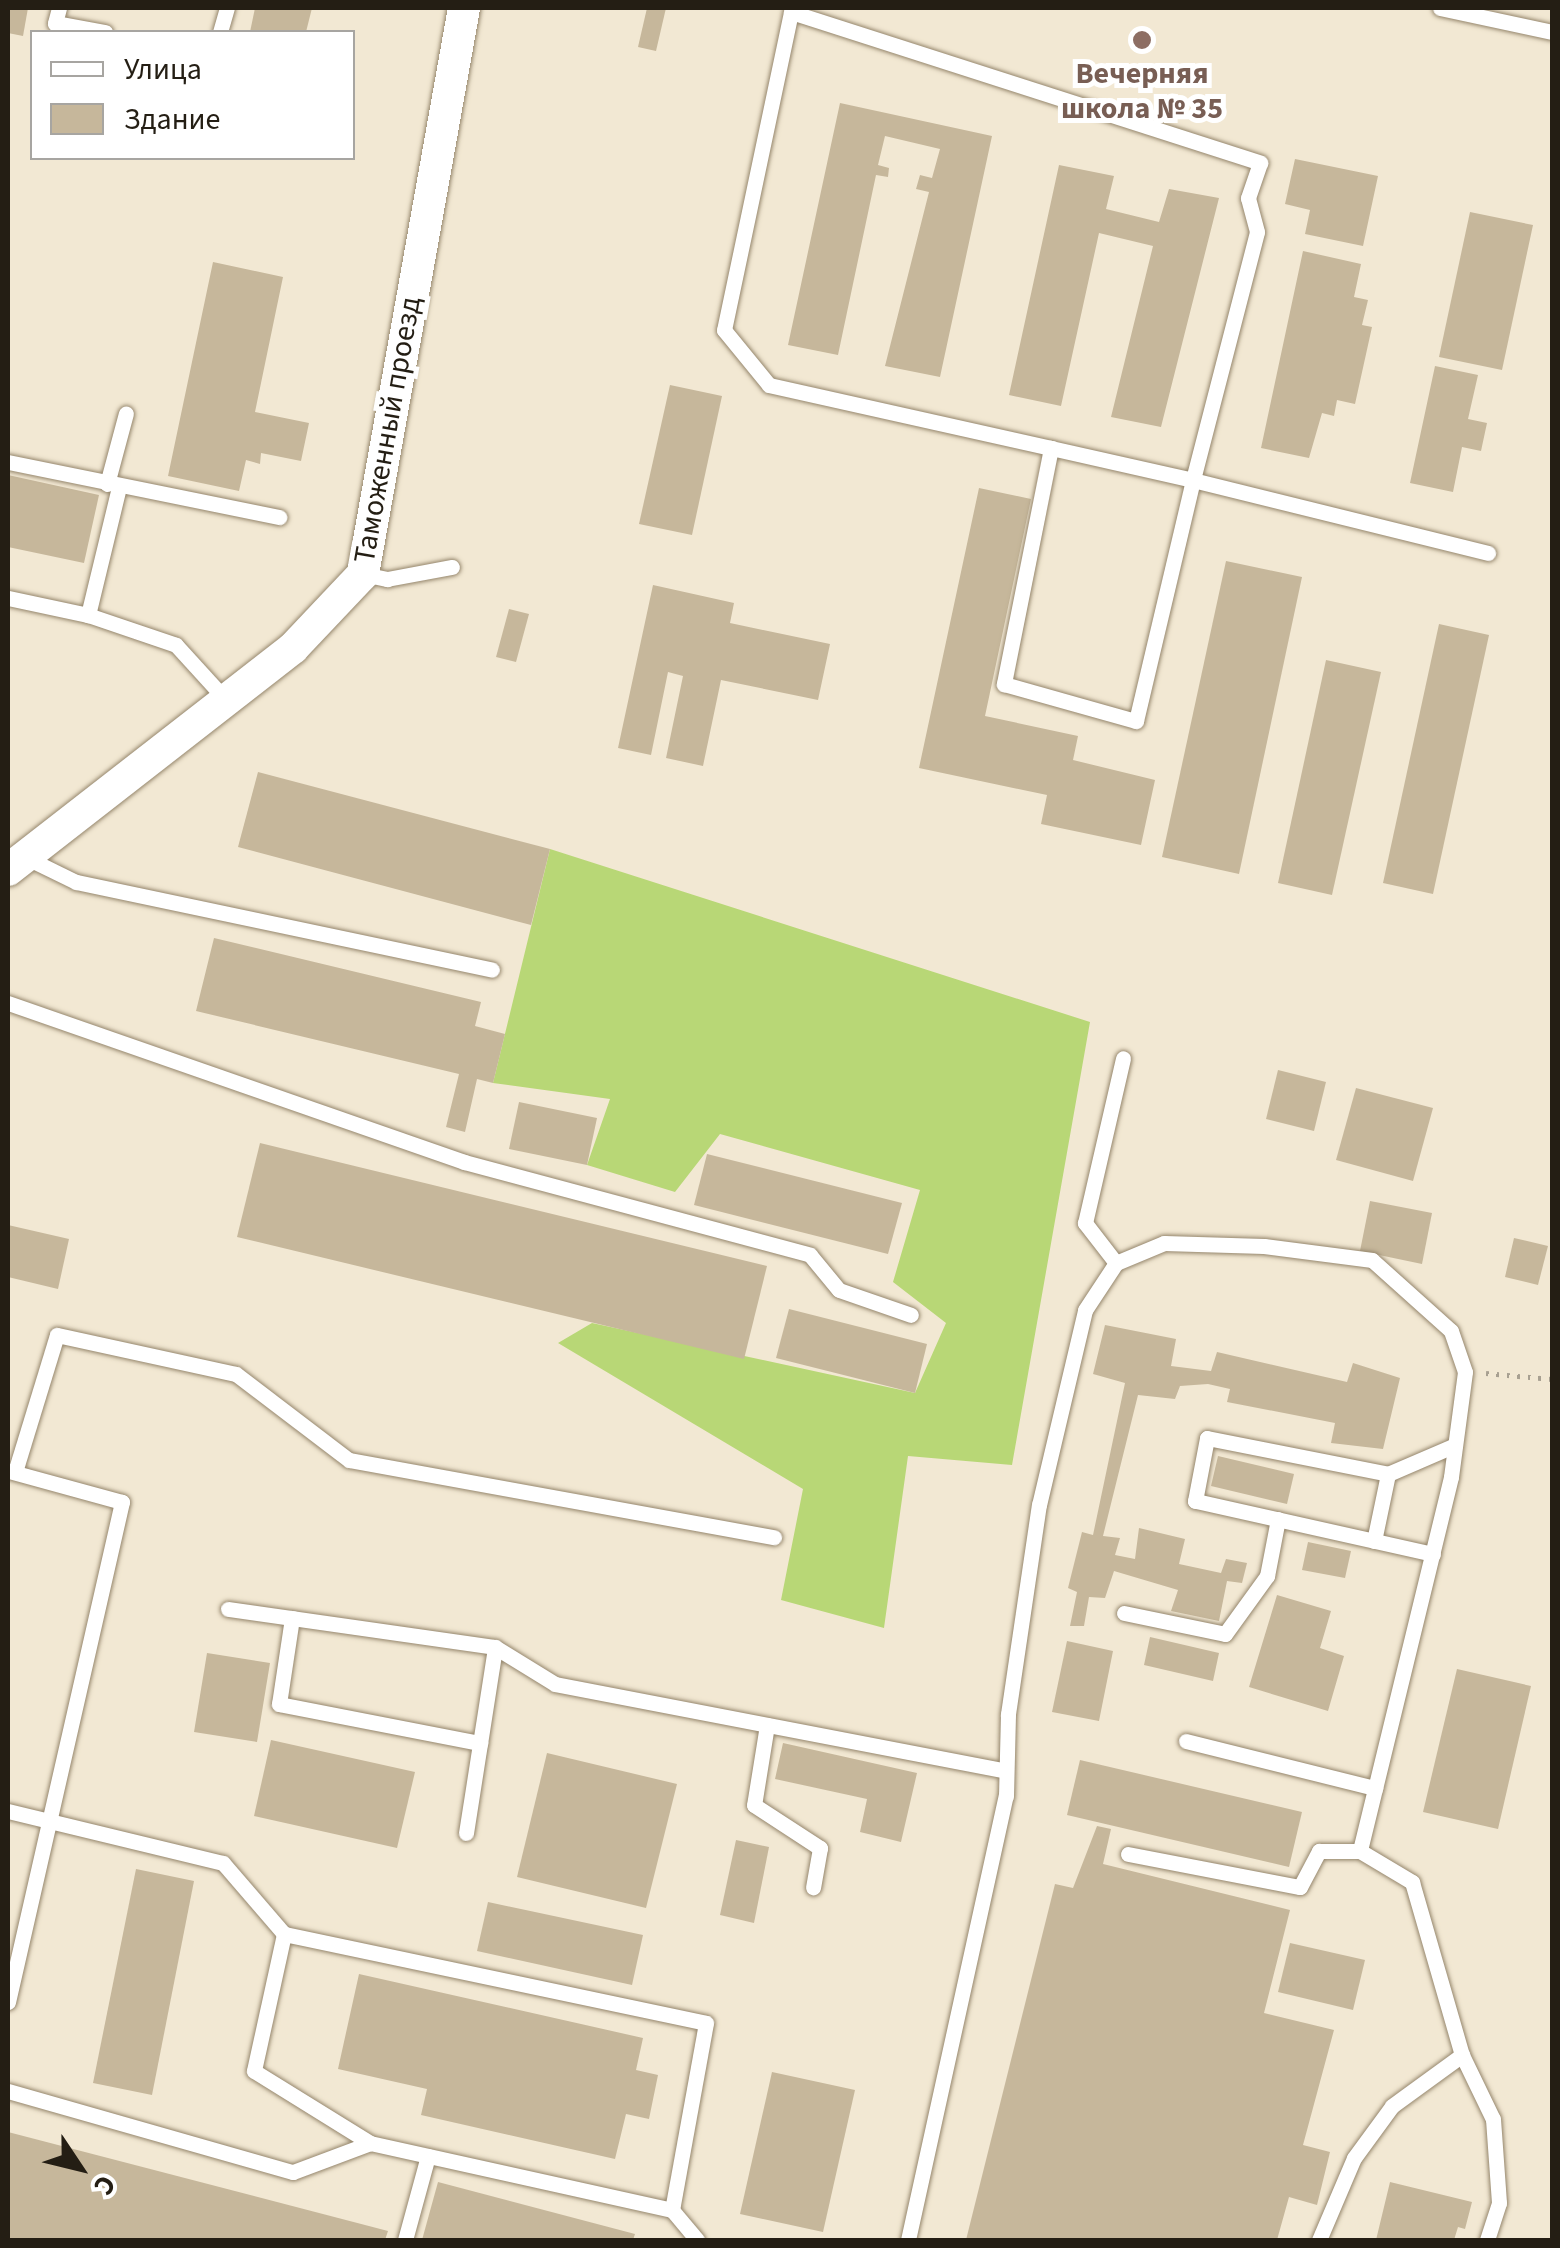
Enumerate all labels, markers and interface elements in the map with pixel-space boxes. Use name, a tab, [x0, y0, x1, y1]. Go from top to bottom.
marker: Вечерняя школа № 35	[1131, 29, 1153, 51]
legend	[30, 30, 355, 160]
text: Улица	[124, 48, 202, 91]
place label: Вечерняя школа № 35	[1061, 56, 1223, 126]
text: Здание	[124, 98, 220, 141]
street label: Таможенный проезд	[347, 294, 429, 566]
north arrow	[30, 2118, 130, 2218]
text: С	[84, 2167, 126, 2203]

